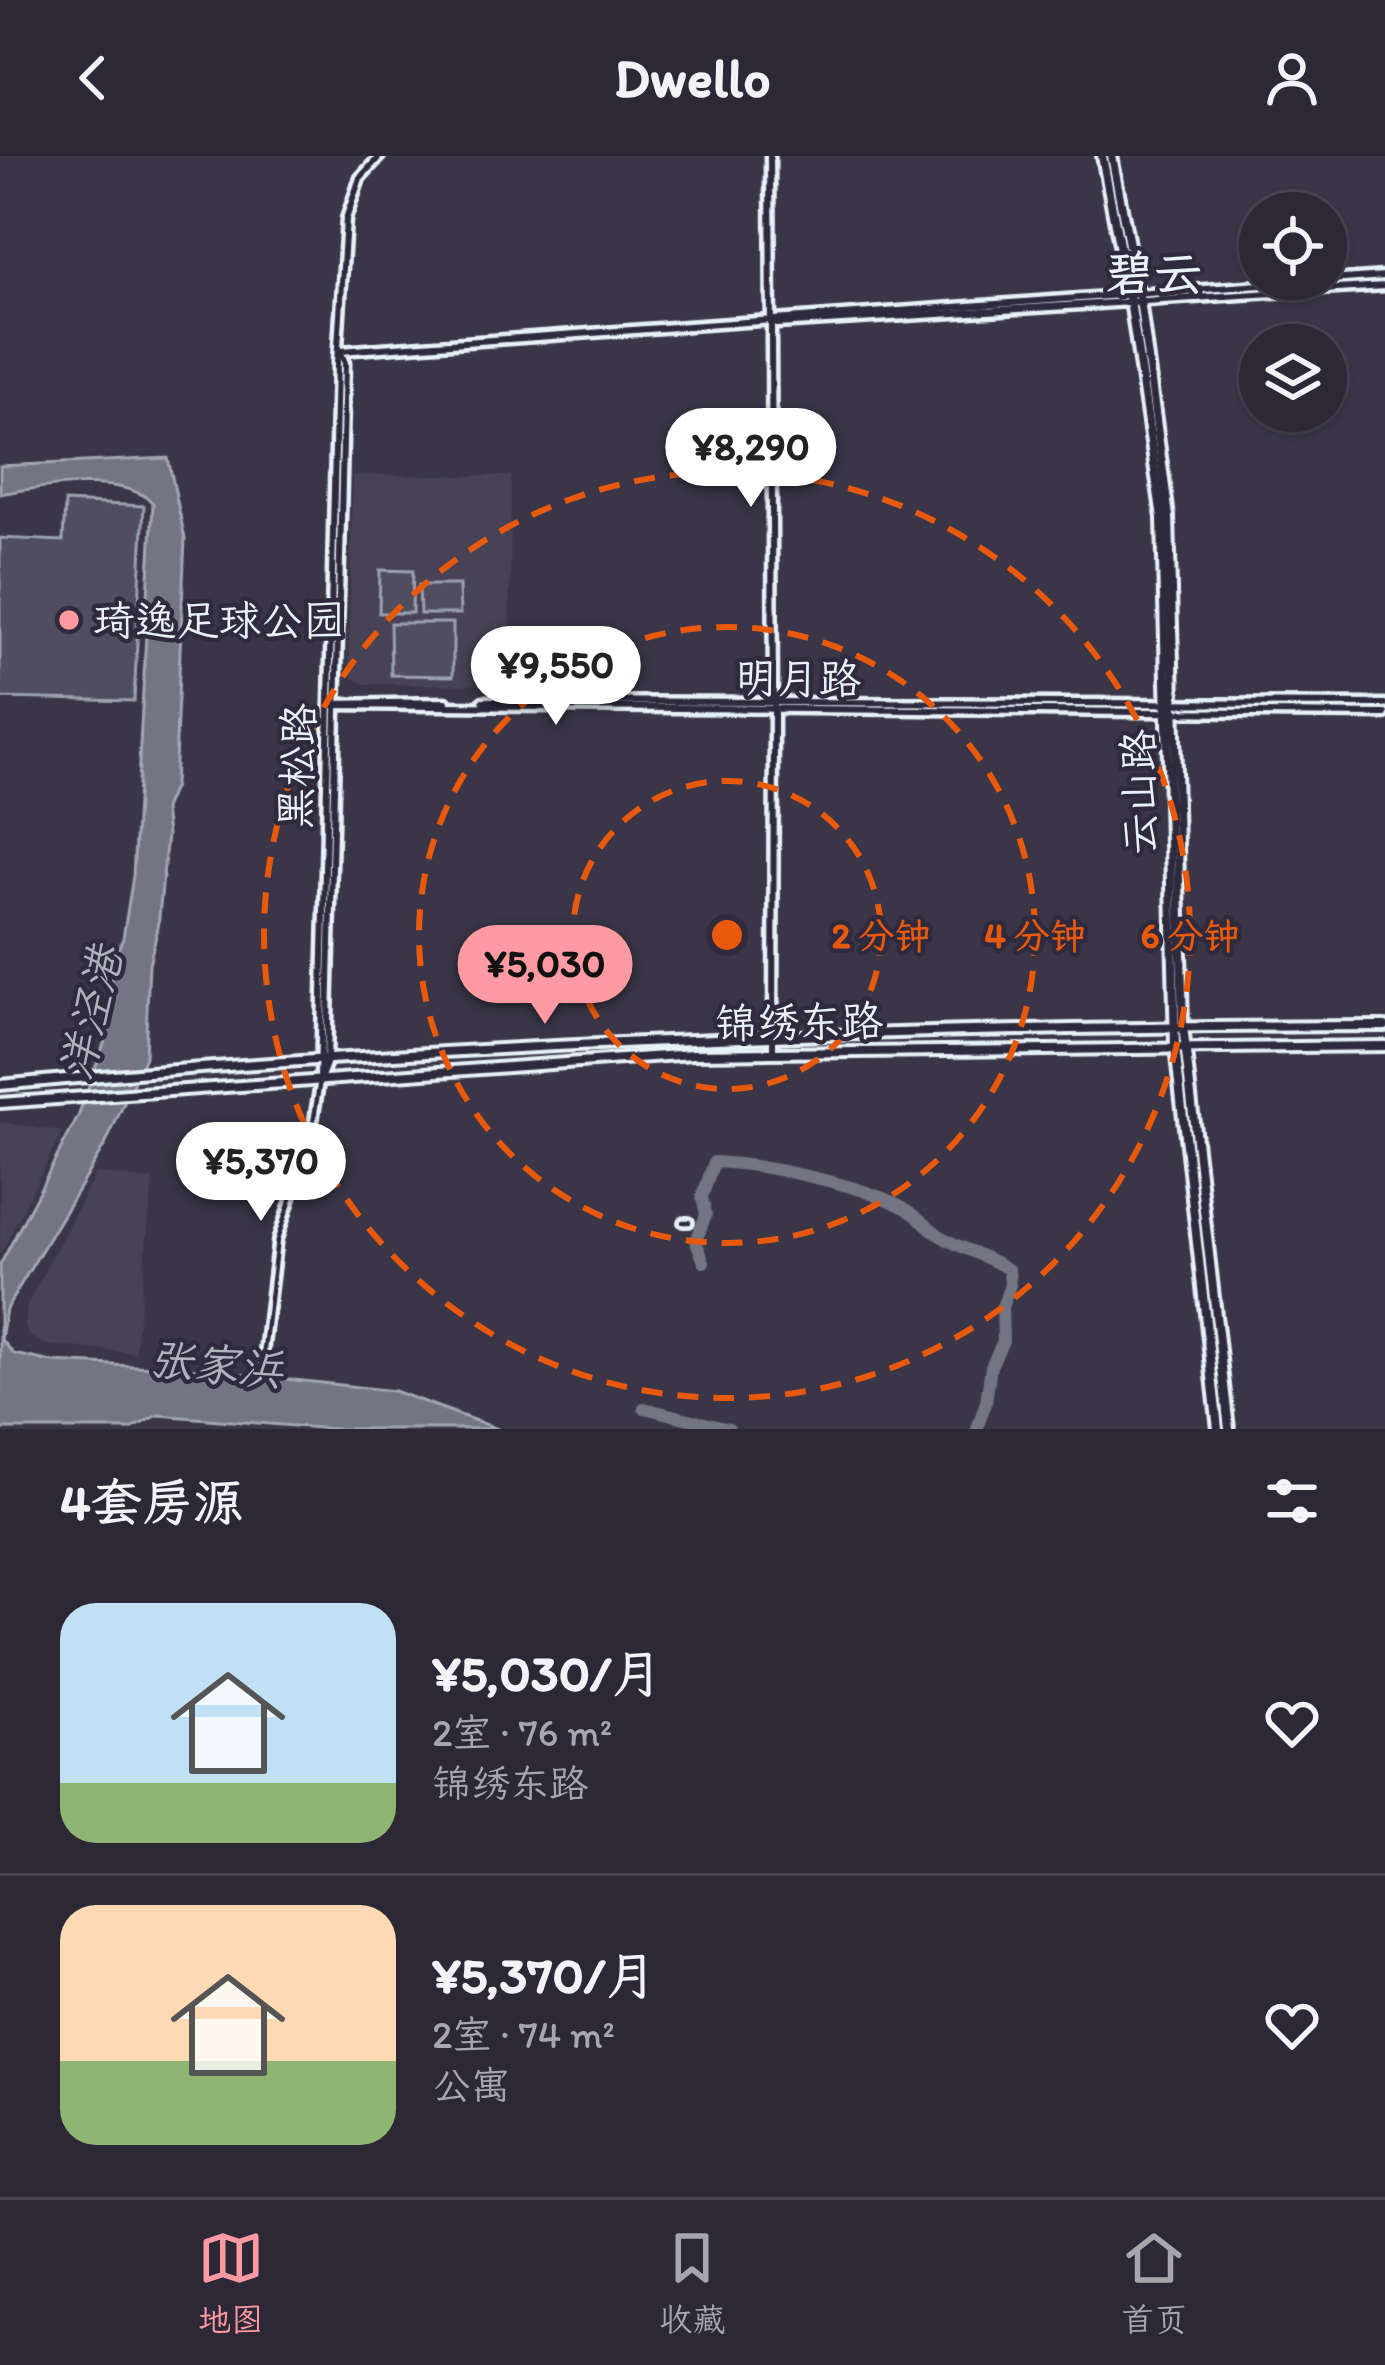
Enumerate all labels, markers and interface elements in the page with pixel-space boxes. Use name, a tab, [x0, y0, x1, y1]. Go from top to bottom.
icon: back	[60, 45, 126, 111]
icon: person	[1259, 45, 1325, 111]
text: Dwello	[614, 46, 771, 111]
map controls	[1239, 192, 1347, 432]
button: locate	[1239, 192, 1347, 300]
district label: 碧云	[1106, 244, 1202, 302]
button: layers	[1239, 324, 1347, 432]
pin: ¥8,290	[653, 408, 849, 510]
text: ¥8,290	[692, 423, 810, 470]
place label: 琦逸足球公园	[93, 595, 345, 646]
marker: 琦逸足球公园	[56, 607, 82, 633]
pin: ¥9,550	[458, 626, 654, 728]
text: ¥9,550	[498, 641, 614, 688]
street label: 明月路	[735, 651, 861, 705]
street label: 黑松路	[269, 702, 325, 830]
street label: 云山路	[1112, 729, 1166, 855]
centre of rings	[706, 914, 748, 956]
text: 2 分钟	[831, 914, 931, 957]
text: 4 分钟	[984, 914, 1086, 957]
text: 6 分钟	[1140, 914, 1240, 957]
pin: ¥5,030	[447, 925, 643, 1027]
water label: 洋泾港	[47, 937, 133, 1085]
text: ¥5,030	[485, 940, 605, 987]
street label: 锦绣东路	[715, 995, 883, 1049]
pin: ¥5,370	[163, 1122, 359, 1224]
text: ¥5,370	[203, 1137, 319, 1184]
water label: 张家浜	[146, 1331, 288, 1397]
icon: filters	[1259, 1468, 1325, 1534]
text: 4套房源	[60, 1472, 244, 1533]
text: ¥5,030/月	[432, 1643, 663, 1704]
icon: home	[156, 1651, 300, 1795]
icon: heart	[1259, 1690, 1325, 1756]
text: 2室 · 76 m²	[432, 1709, 612, 1756]
text: 锦绣东路	[432, 1760, 588, 1807]
text: ¥5,370/月	[432, 1945, 656, 2006]
icon: home	[156, 1953, 300, 2097]
icon: heart	[1259, 1992, 1325, 2058]
text: 2室 · 74 m²	[432, 2011, 615, 2058]
text: 公寓	[432, 2062, 510, 2109]
tab: 地图	[198, 2225, 264, 2340]
tab: 收藏	[659, 2225, 725, 2340]
tab: 首页	[1121, 2225, 1187, 2340]

